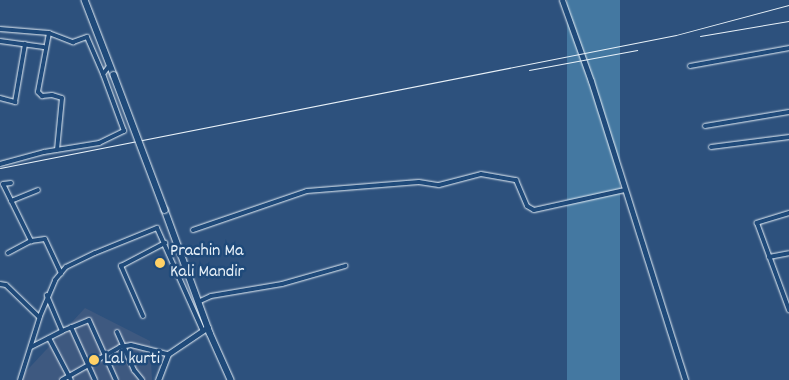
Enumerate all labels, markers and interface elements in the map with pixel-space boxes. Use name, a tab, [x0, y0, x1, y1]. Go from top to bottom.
place label: Prachin Ma Kali Mandir	[170, 242, 244, 284]
marker: Prachin Ma Kali Mandir	[154, 257, 166, 269]
place label: Lal kurti	[104, 349, 160, 371]
marker: Lal kurti	[88, 354, 100, 366]

